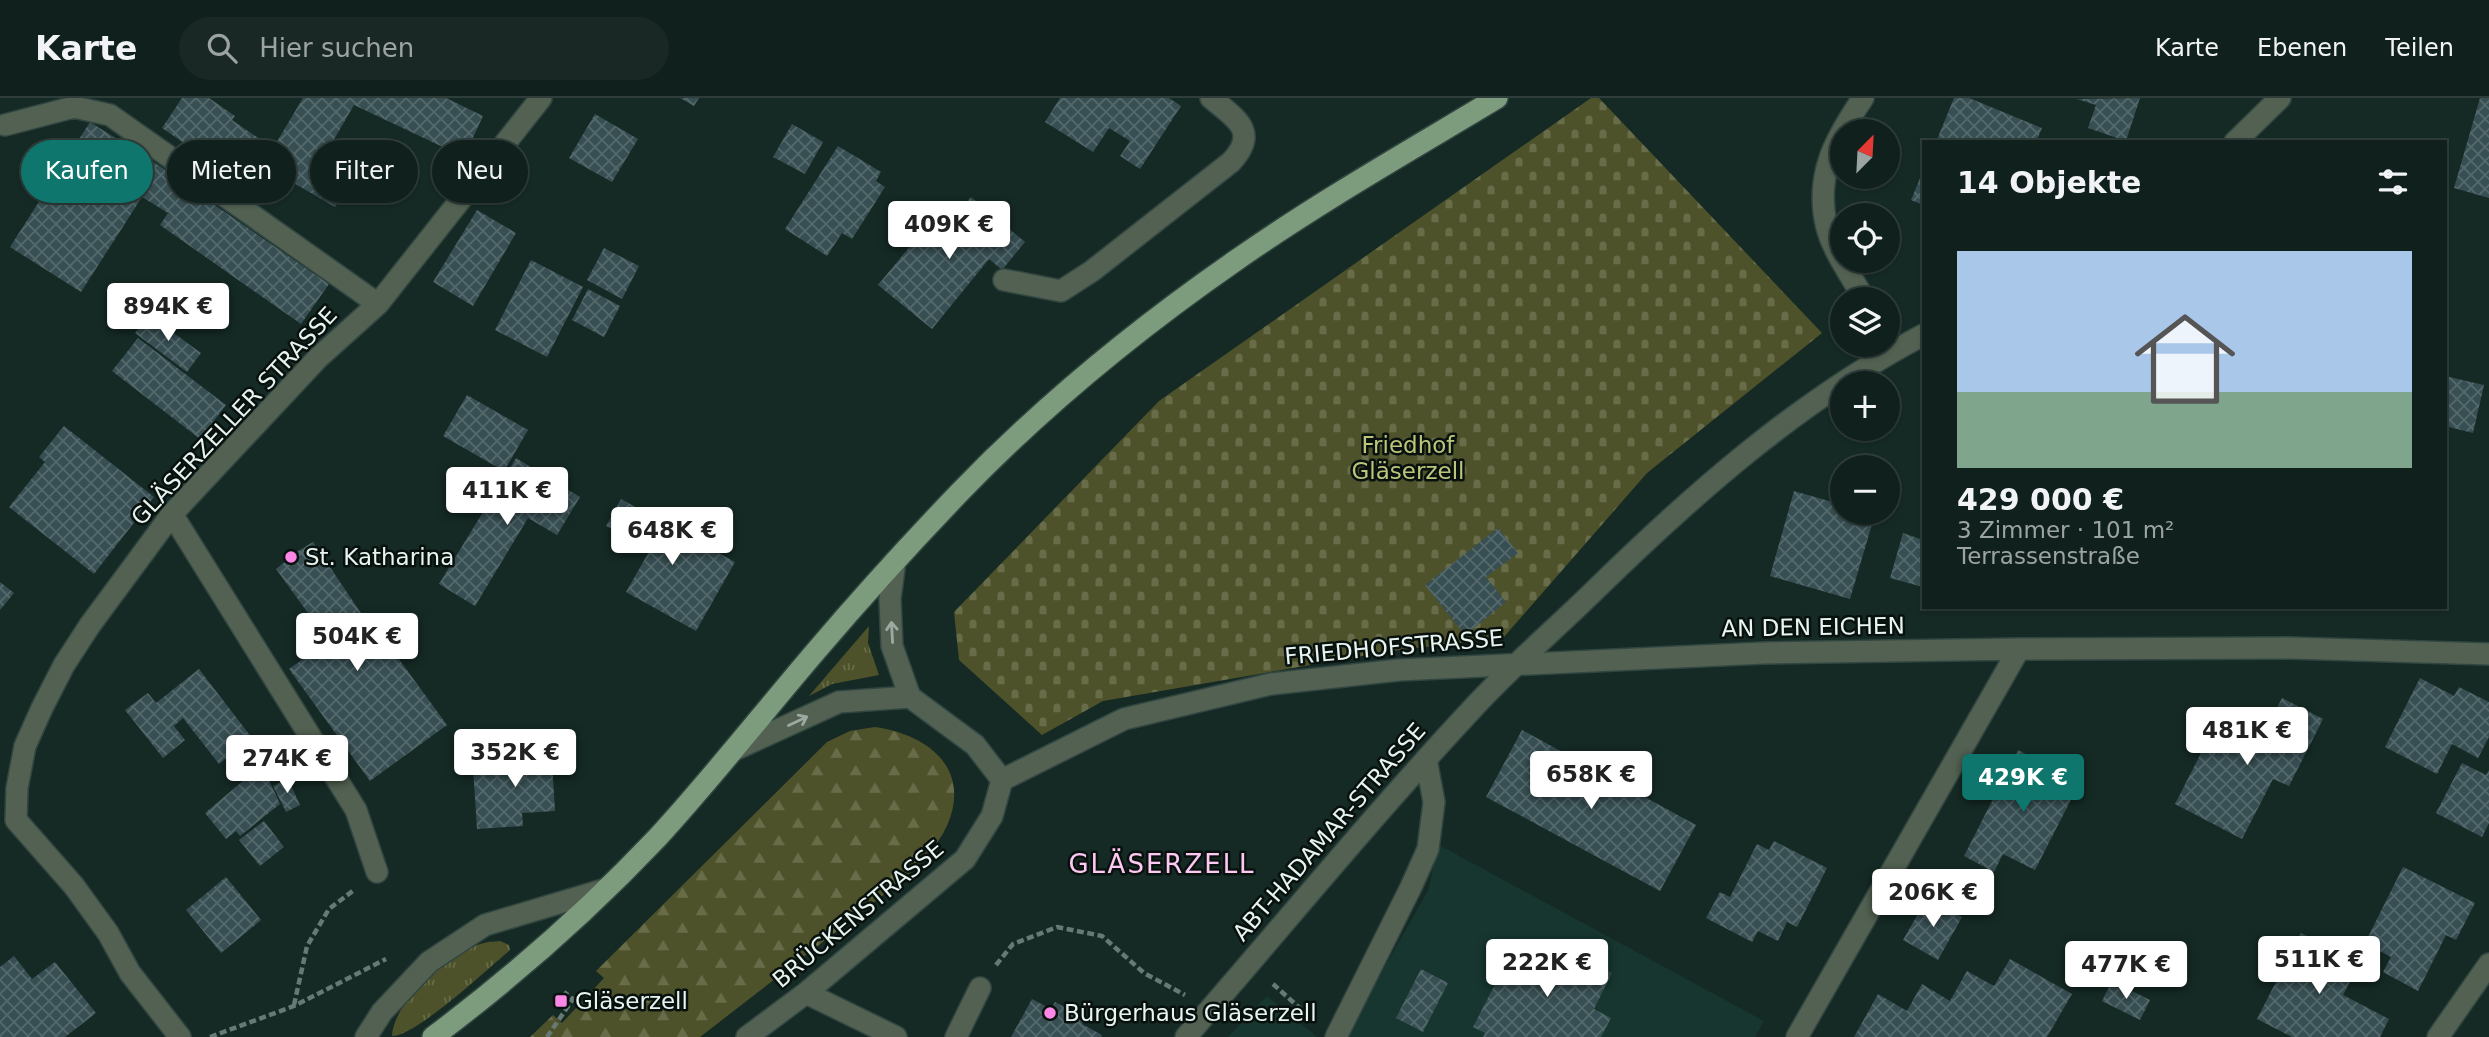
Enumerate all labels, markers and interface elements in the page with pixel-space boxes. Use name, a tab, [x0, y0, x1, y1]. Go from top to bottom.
search box	[179, 17, 669, 80]
text: Karte	[35, 29, 137, 68]
icon: search	[203, 29, 241, 67]
text: Hier suchen	[259, 33, 414, 63]
text: Karte	[2155, 34, 2219, 62]
text: Ebenen	[2257, 34, 2347, 62]
text: Teilen	[2385, 34, 2454, 62]
north arrow	[1830, 119, 1900, 189]
map controls	[1830, 119, 1900, 525]
chip: Kaufen	[21, 140, 153, 203]
chip: Mieten	[167, 140, 296, 203]
chip: Filter	[310, 140, 418, 203]
chip: Neu	[432, 140, 528, 203]
icon: filters	[2374, 163, 2412, 201]
text: 14 Objekte	[1957, 165, 2141, 200]
pin: 409K €	[892, 202, 1006, 261]
button: locate	[1830, 203, 1900, 273]
text: 409K €	[904, 211, 994, 237]
pin: 894K €	[111, 284, 225, 343]
button: layers	[1830, 287, 1900, 357]
text: 894K €	[123, 293, 213, 319]
icon: home	[2122, 296, 2248, 422]
street label: GLÄSERZELLER STRASSE	[125, 301, 342, 531]
button: +	[1830, 371, 1900, 441]
park label: Friedhof Gläserzell	[1352, 432, 1464, 484]
button: −	[1830, 455, 1900, 525]
pin: 411K €	[450, 468, 564, 527]
text: 411K €	[462, 477, 552, 503]
text: 429 000 €	[1957, 482, 2124, 517]
pin: 648K €	[615, 508, 729, 567]
text: 648K €	[627, 517, 717, 543]
text: 3 Zimmer · 101 m²	[1957, 517, 2174, 543]
text: Terrassenstraße	[1957, 543, 2140, 569]
place label: St. Katharina	[305, 544, 454, 570]
marker: St. Katharina	[283, 549, 299, 565]
street label: AN DEN EICHEN	[1721, 612, 1905, 642]
pin: 504K €	[300, 614, 414, 673]
one-way arrow	[885, 620, 898, 643]
text: 504K €	[312, 623, 402, 649]
street label: FRIEDHOFSTRASSE	[1283, 624, 1505, 670]
pin: 481K €	[2190, 708, 2304, 767]
one-way arrow	[787, 714, 808, 727]
text: 481K €	[2202, 717, 2292, 743]
street label: ABT-HADAMAR-STRASSE	[1227, 718, 1431, 946]
pin: 352K €	[458, 730, 572, 789]
pin: 274K €	[230, 736, 344, 795]
text: 352K €	[470, 739, 560, 765]
text: 274K €	[242, 745, 332, 771]
pin: 658K €	[1534, 752, 1648, 811]
pin: 429K €	[1966, 754, 2080, 814]
text: 658K €	[1546, 761, 1636, 787]
text: 429K €	[1978, 764, 2068, 790]
street label: BRÜCKENSTRASSE	[767, 834, 949, 993]
district label: GLÄSERZELL	[1068, 848, 1256, 879]
pin: 206K €	[1876, 870, 1990, 929]
text: 206K €	[1888, 879, 1978, 905]
pin: 511K €	[2262, 936, 2376, 996]
pin: 222K €	[1490, 940, 1604, 999]
pin: 477K €	[2069, 942, 2183, 1001]
text: 511K €	[2274, 946, 2364, 972]
text: 222K €	[1502, 949, 1592, 975]
text: 477K €	[2081, 951, 2171, 977]
place label: Gläserzell	[575, 988, 688, 1014]
marker: Gläserzell	[553, 993, 569, 1009]
place label: Bürgerhaus Gläserzell	[1064, 1000, 1317, 1026]
marker: Bürgerhaus Gläserzell	[1042, 1005, 1058, 1021]

